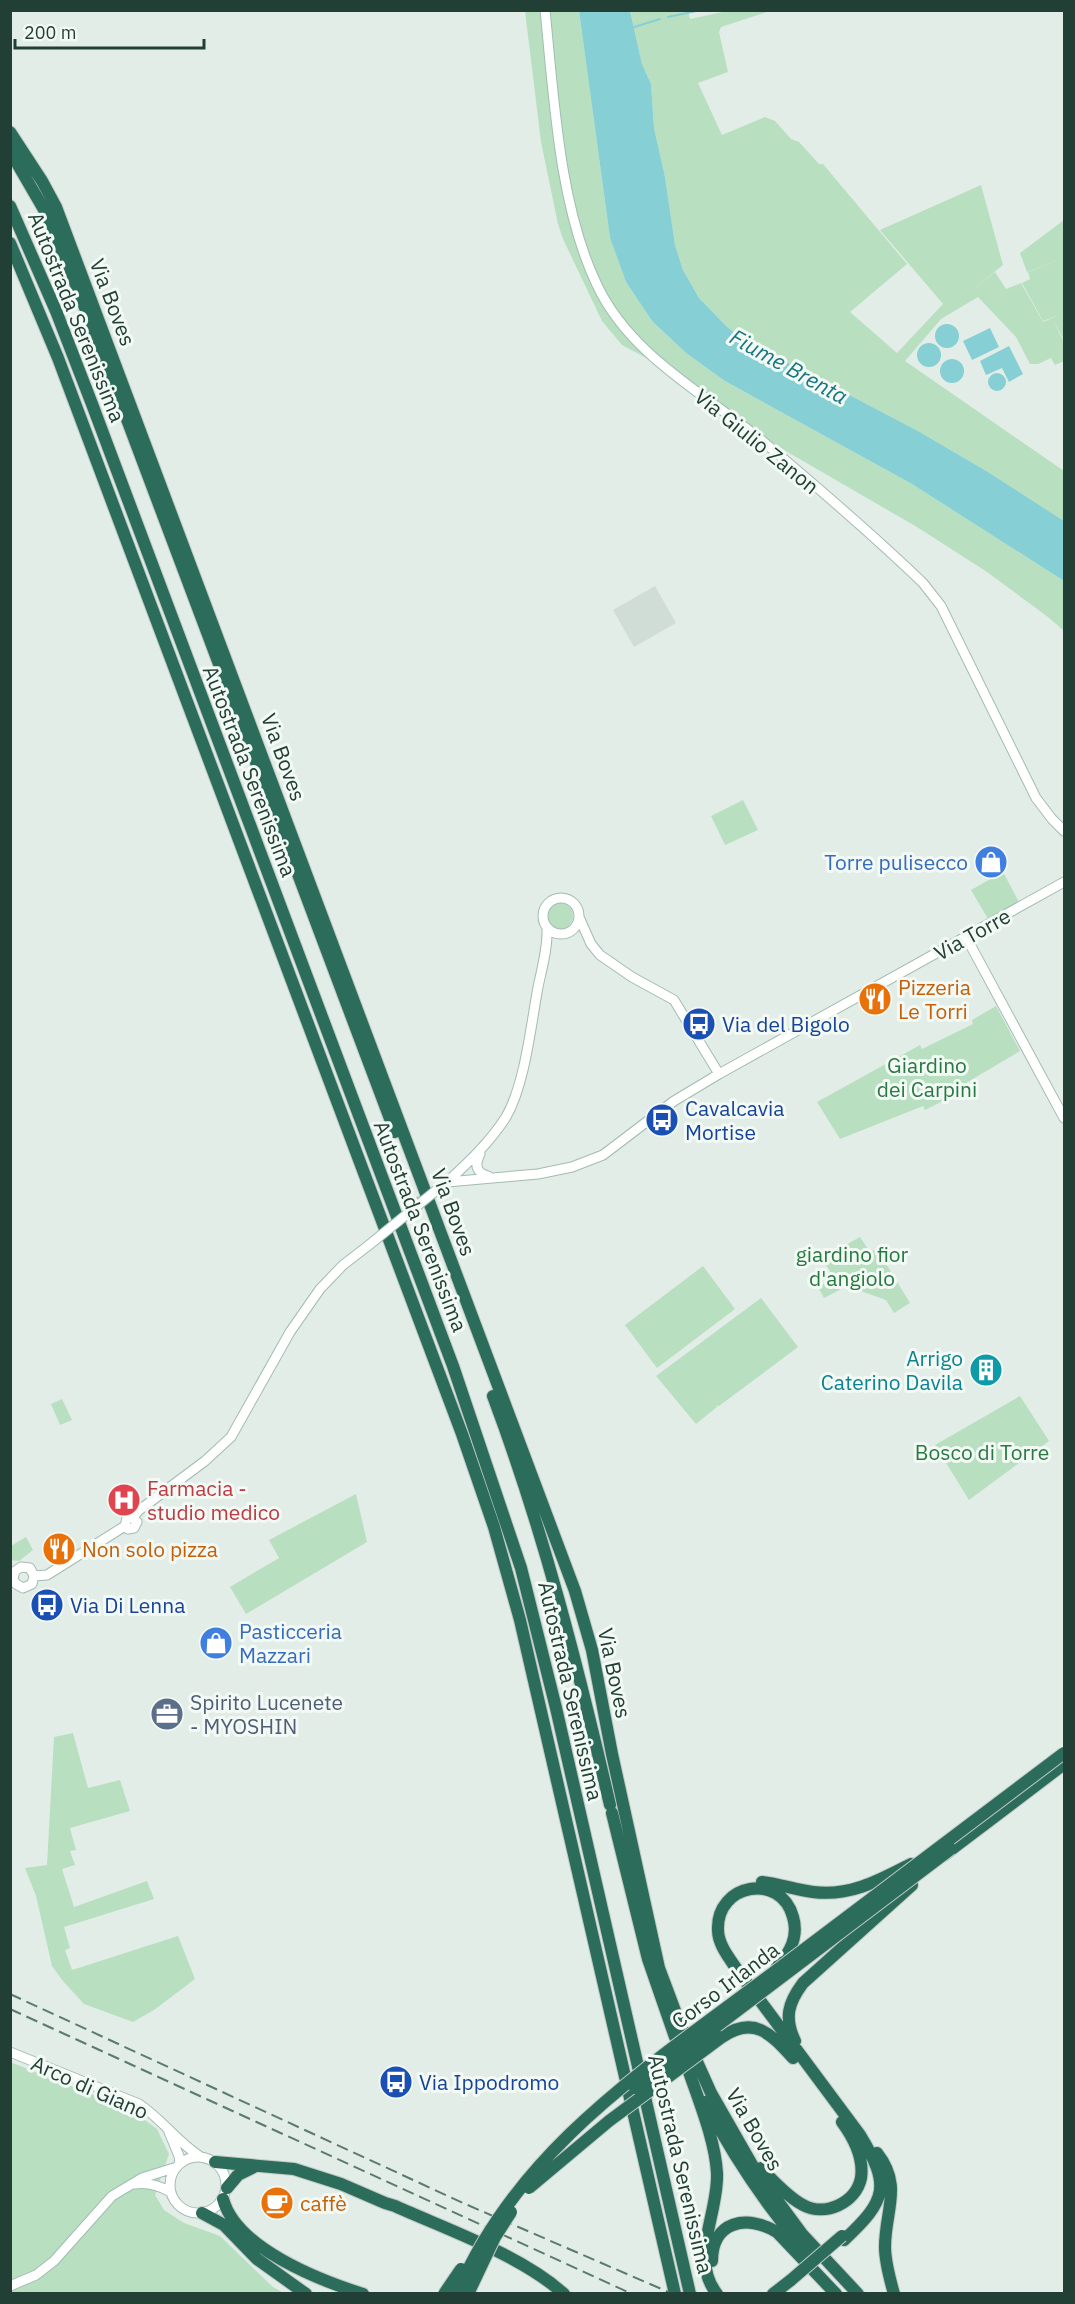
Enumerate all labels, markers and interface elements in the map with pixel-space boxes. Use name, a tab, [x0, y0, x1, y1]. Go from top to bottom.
scale bar	[15, 12, 204, 50]
text: 200 m	[24, 21, 76, 44]
street label: Autostrada Serenissima	[22, 208, 132, 426]
street label: Via Boves	[84, 254, 142, 350]
water label: Fiume Brenta	[725, 322, 853, 410]
street label: Via Giulio Zanon	[689, 382, 825, 500]
street label: Autostrada Serenissima	[197, 661, 303, 881]
street label: Via Boves	[255, 709, 313, 805]
shop icon: Torre pulisecco	[973, 844, 1009, 880]
place label: Torre pulisecco	[824, 848, 968, 876]
street label: Via Torre	[929, 902, 1015, 966]
place label: Pizzeria Le Torri	[898, 973, 971, 1025]
restaurant icon: Pizzeria Le Torri	[857, 981, 893, 1017]
bus stop icon: Via del Bigolo	[681, 1006, 717, 1042]
place label: Via del Bigolo	[722, 1010, 850, 1038]
park label: Giardino dei Carpini	[877, 1051, 977, 1103]
place label: Cavalcavia Mortise	[685, 1094, 785, 1146]
bus stop icon: Cavalcavia Mortise	[644, 1102, 680, 1138]
street label: Autostrada Serenissima	[368, 1116, 474, 1336]
street label: Via Boves	[425, 1164, 483, 1260]
park label: giardino fior d'angiolo	[796, 1240, 909, 1292]
place label: Arrigo Caterino Davila	[821, 1344, 963, 1396]
building icon: Arrigo Caterino Davila	[968, 1352, 1004, 1388]
park label: Bosco di Torre	[915, 1438, 1049, 1466]
place label: Farmacia - studio medico	[147, 1474, 280, 1526]
hospital icon: Farmacia - studio medico	[106, 1482, 142, 1518]
restaurant icon: Non solo pizza	[41, 1531, 77, 1567]
place label: Non solo pizza	[82, 1535, 218, 1563]
street label: Autostrada Serenissima	[532, 1579, 610, 1803]
bus stop icon: Via Di Lenna	[29, 1587, 65, 1623]
place label: Via Di Lenna	[70, 1591, 185, 1619]
place label: Pasticceria Mazzari	[239, 1617, 342, 1669]
shop icon: Pasticceria Mazzari	[198, 1625, 234, 1661]
street label: Via Boves	[592, 1625, 638, 1721]
place label: Spirito Lucenete - MYOSHIN	[190, 1688, 343, 1740]
office icon: Spirito Lucenete - MYOSHIN	[149, 1696, 185, 1732]
street label: Corso Irlanda	[666, 1935, 784, 2035]
street label: Arco di Giano	[27, 2049, 153, 2125]
street label: Autostrada Serenissima	[642, 2052, 720, 2276]
bus stop icon: Via Ippodromo	[378, 2064, 414, 2100]
place label: Via Ippodromo	[419, 2068, 559, 2096]
street label: Via Boves	[720, 2082, 790, 2176]
cafe icon: caffè	[259, 2185, 295, 2221]
place label: caffè	[300, 2189, 347, 2217]

